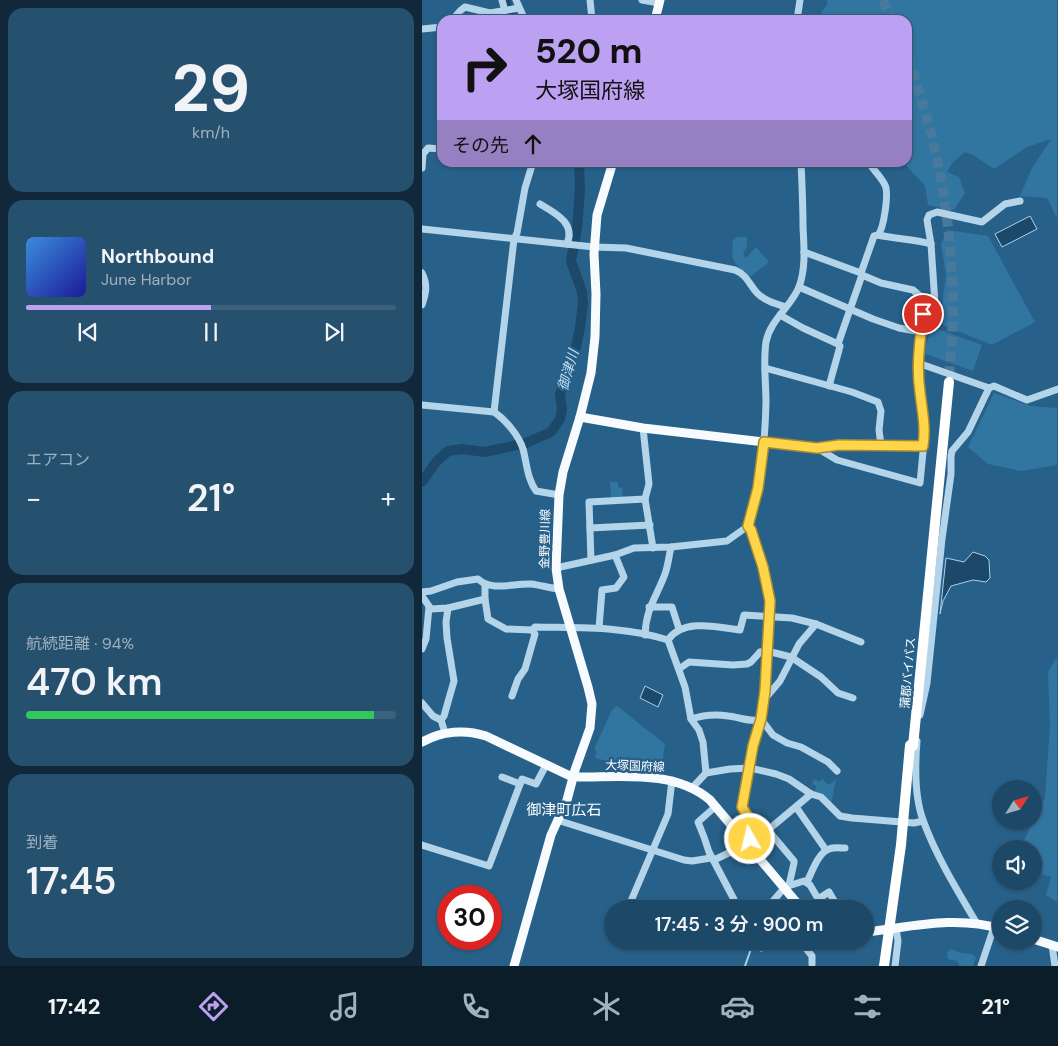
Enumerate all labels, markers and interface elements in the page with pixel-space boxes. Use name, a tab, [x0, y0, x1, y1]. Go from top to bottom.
text: 520 m	[535, 28, 642, 74]
icon: right	[452, 35, 517, 100]
text: 29	[172, 47, 250, 131]
text: 大塚国府線	[535, 76, 645, 105]
text: km/h	[192, 122, 230, 143]
icon: ahead	[519, 130, 547, 158]
text: その先	[452, 133, 509, 158]
text: Northbound	[101, 244, 214, 269]
text: June Harbor	[101, 269, 192, 290]
pin	[902, 293, 944, 335]
icon: arrive	[909, 300, 937, 328]
icon: previous	[74, 318, 102, 346]
icon: pause	[197, 318, 225, 346]
icon: next	[320, 318, 348, 346]
water label: 御津川	[554, 345, 583, 393]
text: エアコン	[26, 449, 90, 470]
text: 21°	[187, 473, 235, 523]
text: −	[26, 480, 41, 517]
text: +	[381, 480, 396, 517]
street label: 金野豊川線	[536, 509, 554, 569]
text: 航続距離 · 94%	[26, 633, 134, 654]
street label: 蒲郡バイパス	[897, 637, 919, 709]
text: 470 km	[26, 657, 162, 707]
street label: 大塚国府線	[605, 757, 665, 775]
north arrow	[992, 780, 1042, 830]
map controls	[992, 780, 1042, 950]
district label: 御津町広石	[526, 800, 602, 820]
position arrow	[723, 812, 775, 864]
text: 到着	[26, 832, 58, 853]
button: sound	[992, 840, 1042, 890]
text: 17:45	[26, 856, 116, 906]
speed limit sign: 30	[437, 885, 502, 950]
button: layers	[992, 900, 1042, 950]
text: 17:45 · 3 分 · 900 m	[655, 912, 823, 937]
icon: directions	[196, 989, 231, 1024]
icon: music	[327, 989, 362, 1024]
icon: phone	[458, 989, 493, 1024]
icon: climate	[589, 989, 624, 1024]
icon: car	[720, 989, 755, 1024]
icon: filters	[850, 989, 885, 1024]
text: 17:42	[48, 992, 100, 1021]
text: 21°	[981, 992, 1010, 1021]

